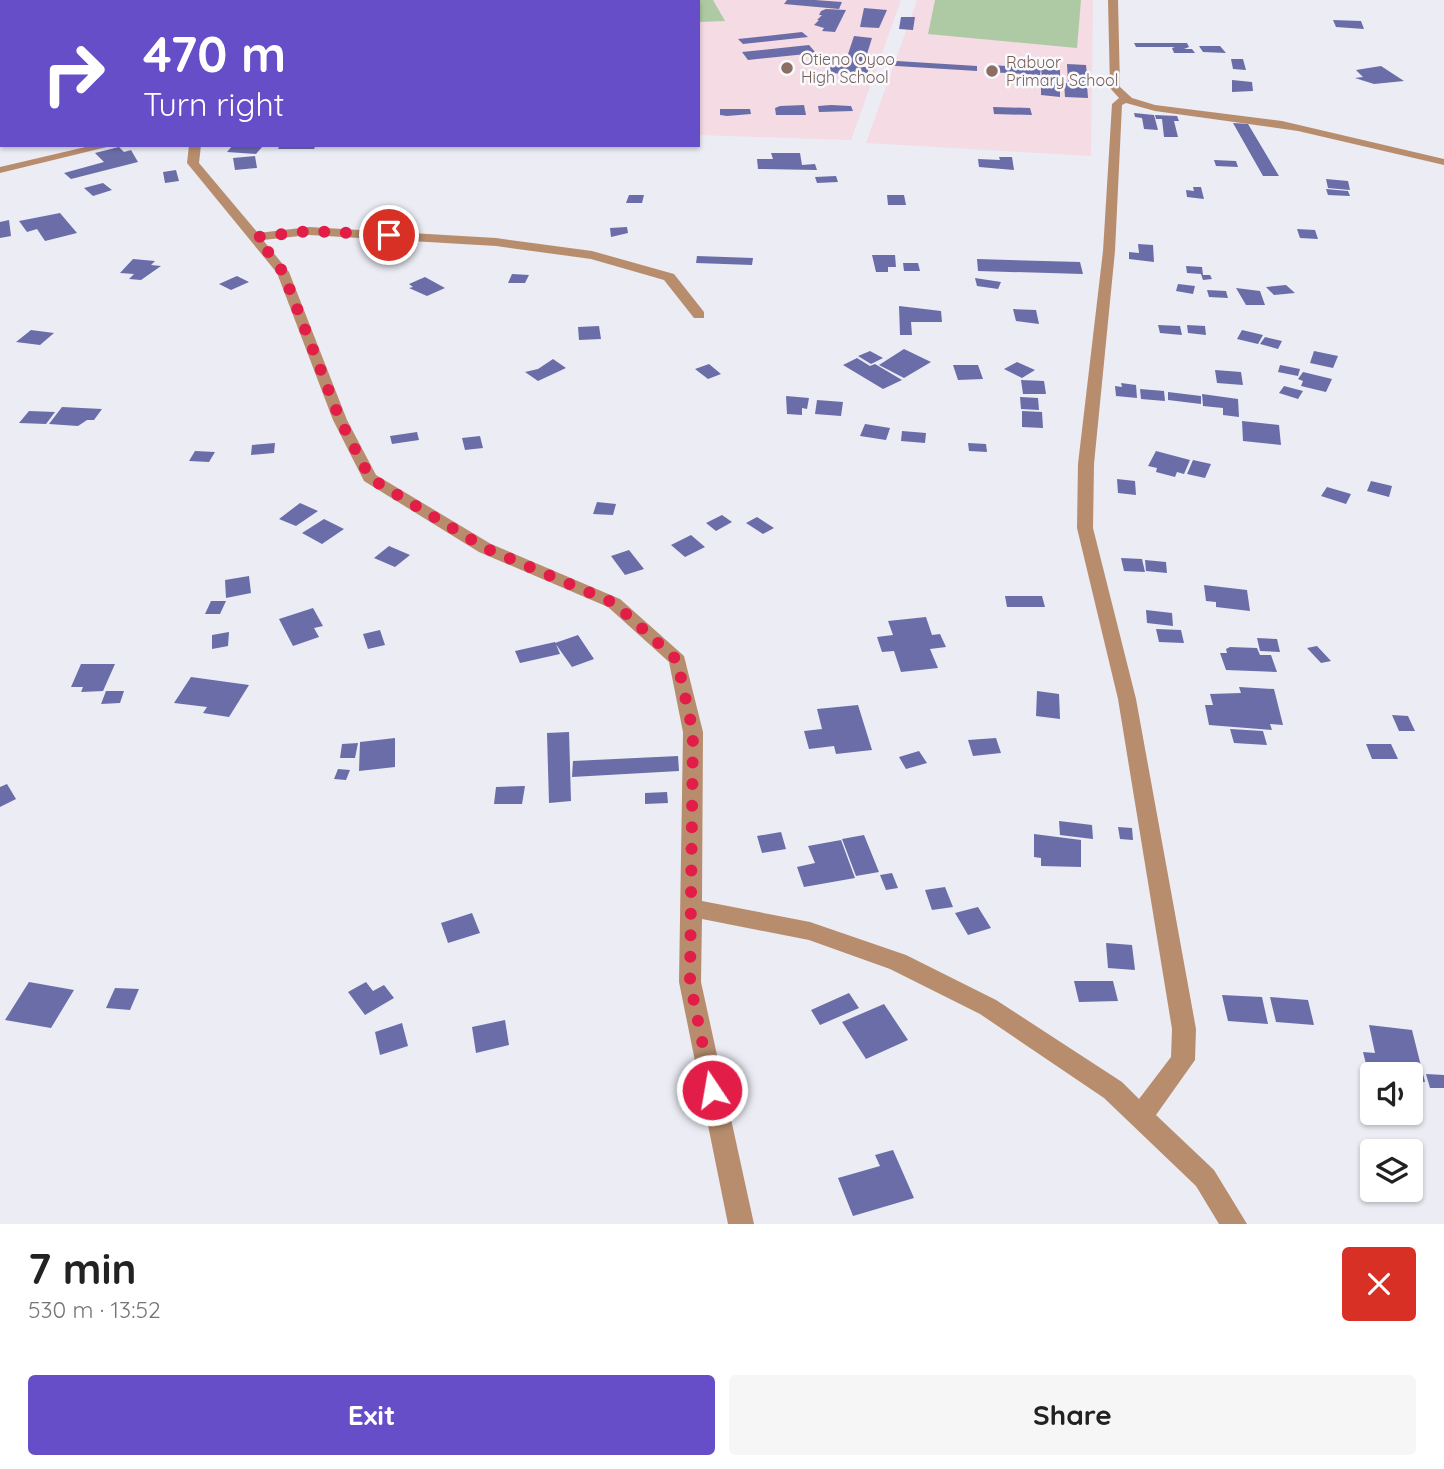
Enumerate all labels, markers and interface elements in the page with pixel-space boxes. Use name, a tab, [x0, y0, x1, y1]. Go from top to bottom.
text: 470 m	[143, 23, 286, 84]
icon: right	[28, 28, 119, 119]
place label: Otieno Oyoo High School	[801, 49, 895, 87]
place label: Rabuor Primary School	[1006, 52, 1118, 90]
marker: Otieno Oyoo High School	[779, 60, 795, 76]
marker: Rabuor Primary School	[984, 63, 1000, 79]
text: Turn right	[143, 84, 284, 124]
pin	[359, 205, 419, 265]
icon: arrive	[370, 216, 408, 254]
position arrow	[675, 1053, 749, 1127]
map controls	[1360, 1062, 1423, 1202]
button: sound	[1360, 1062, 1423, 1125]
button: layers	[1360, 1139, 1423, 1202]
text: 7 min	[28, 1242, 137, 1295]
button: close	[1342, 1247, 1416, 1321]
text: 530 m · 13:52	[28, 1295, 161, 1324]
button: Exit	[28, 1375, 715, 1455]
button: Share	[729, 1375, 1416, 1455]

